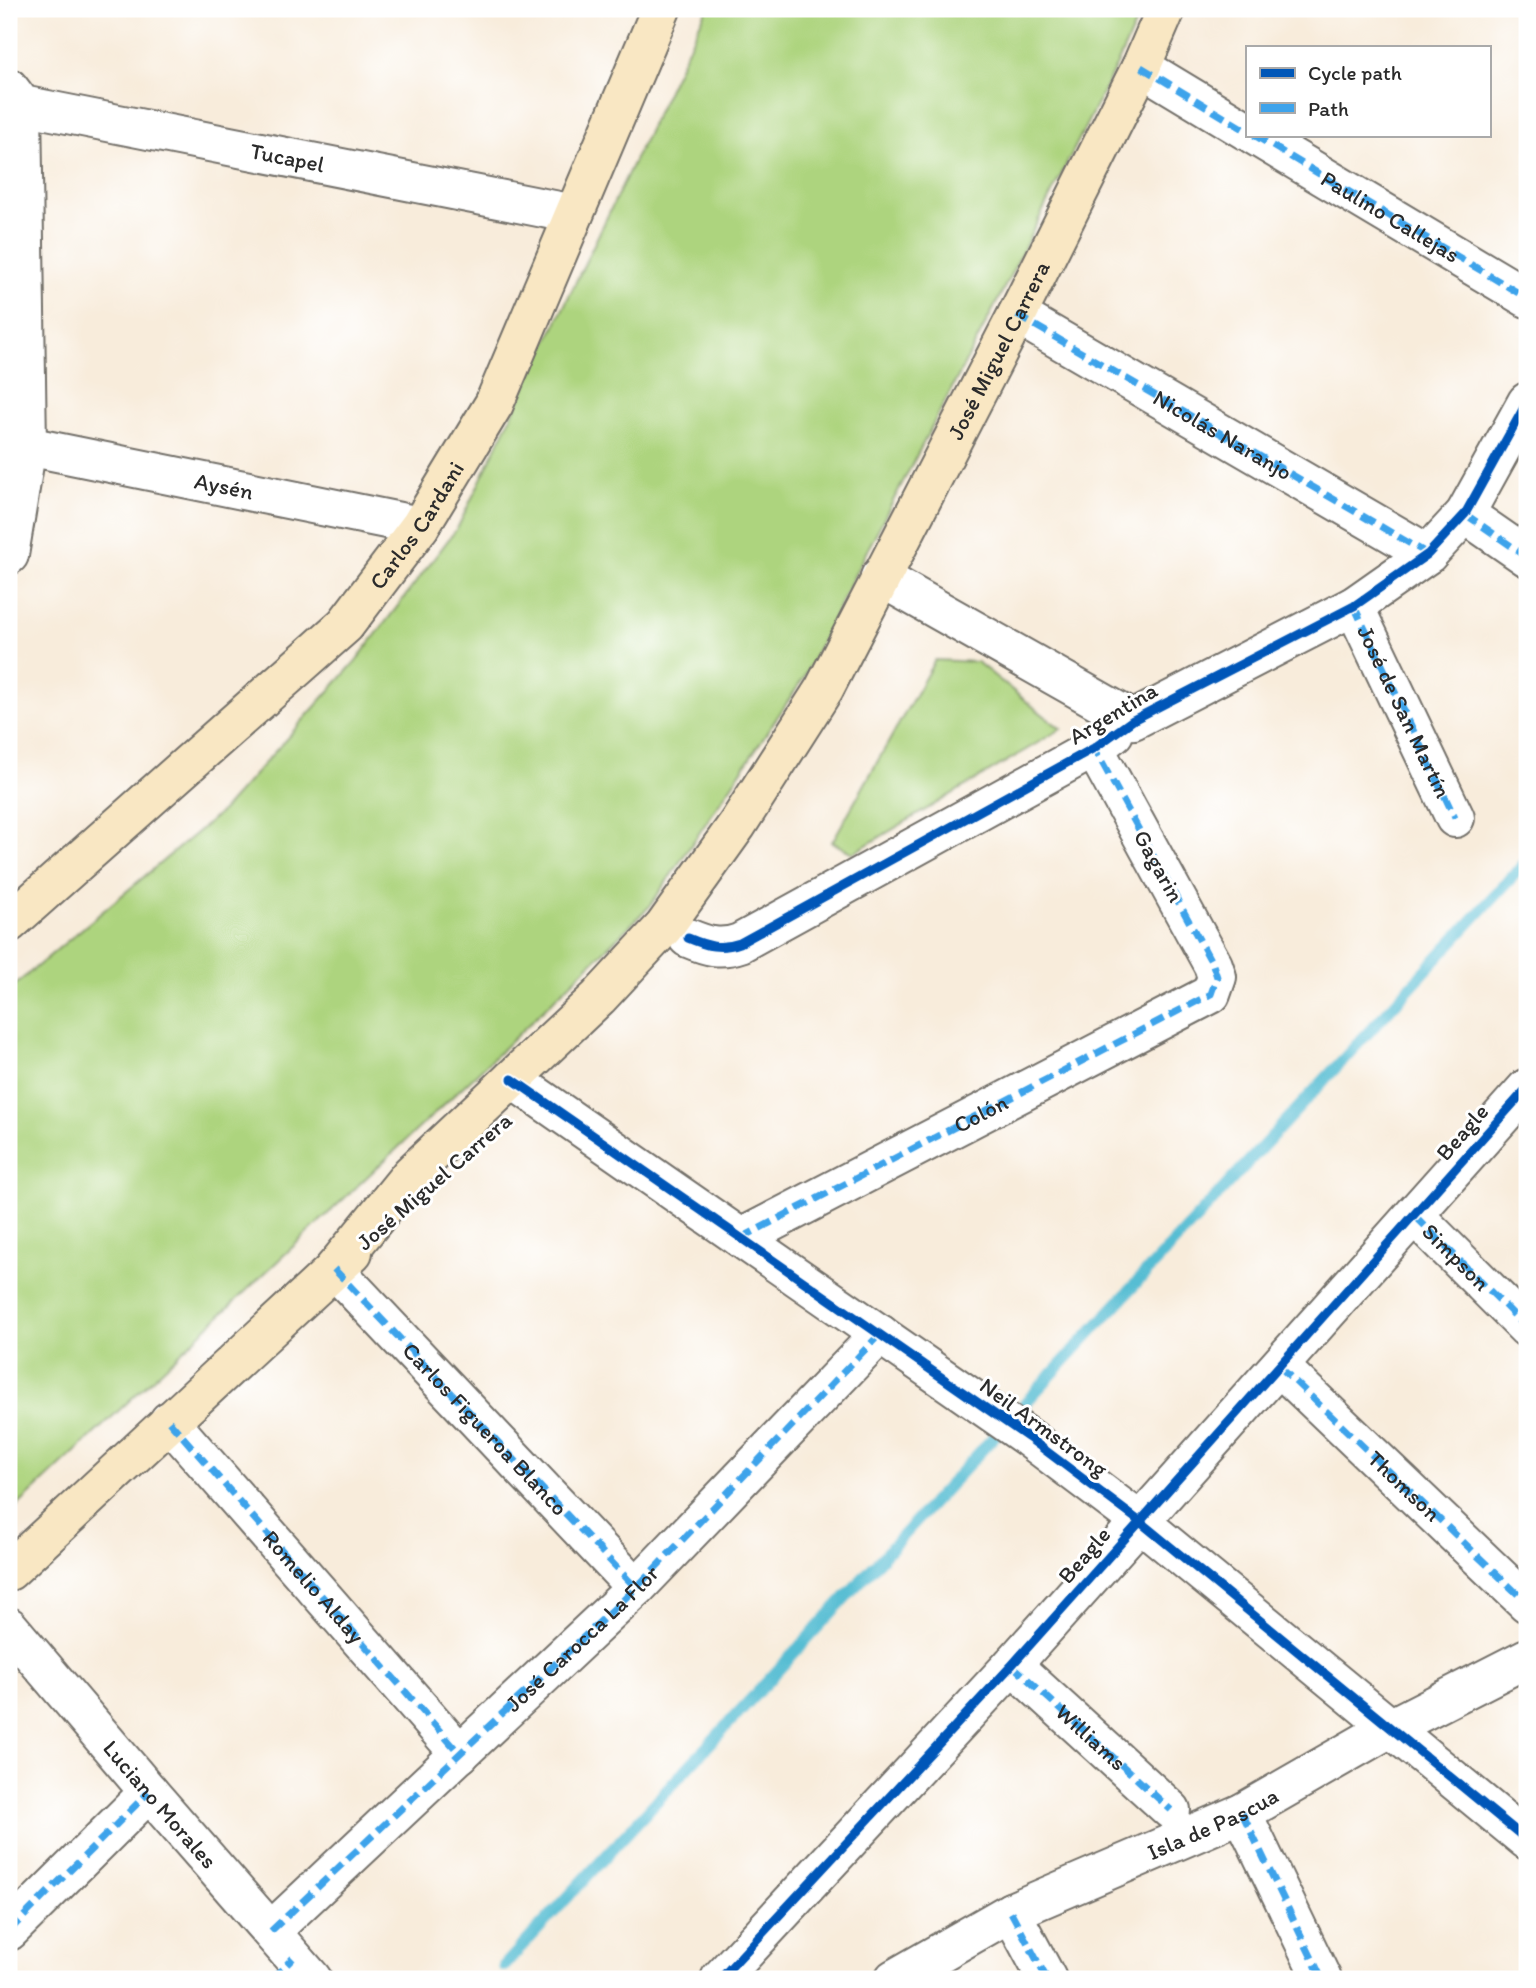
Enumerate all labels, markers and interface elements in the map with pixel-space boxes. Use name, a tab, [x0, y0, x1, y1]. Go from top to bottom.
legend	[1246, 46, 1490, 136]
text: Cycle path	[1308, 60, 1402, 85]
text: Path	[1308, 96, 1349, 121]
street label: Tucapel	[248, 136, 327, 179]
street label: Paulino Callejas	[1316, 164, 1465, 269]
street label: José Miguel Carrera	[941, 256, 1056, 444]
street label: Nicolás Naranjo	[1148, 383, 1297, 486]
street label: Carlos Cardani	[363, 456, 470, 595]
street label: Aysén	[192, 466, 256, 506]
street label: José de San Martín	[1351, 621, 1457, 802]
street label: Argentina	[1064, 676, 1162, 750]
street label: Gagarin	[1128, 825, 1190, 907]
street label: Colón	[949, 1088, 1012, 1139]
street label: Beagle	[1430, 1098, 1494, 1166]
street label: José Miguel Carrera	[351, 1106, 517, 1256]
street label: Simpson	[1416, 1217, 1496, 1297]
street label: Carlos Figueroa Blanco	[397, 1336, 574, 1521]
street label: Neil Armstrong	[975, 1371, 1114, 1483]
street label: Thomson	[1362, 1444, 1447, 1527]
street label: Beagle	[1052, 1521, 1116, 1589]
street label: Romelio Alday	[257, 1524, 371, 1649]
street label: José Carocca La Flor	[499, 1559, 665, 1718]
street label: Williams	[1050, 1698, 1132, 1776]
street label: Luciano Morales	[97, 1734, 223, 1874]
street label: Isla de Pascua	[1143, 1781, 1283, 1866]

